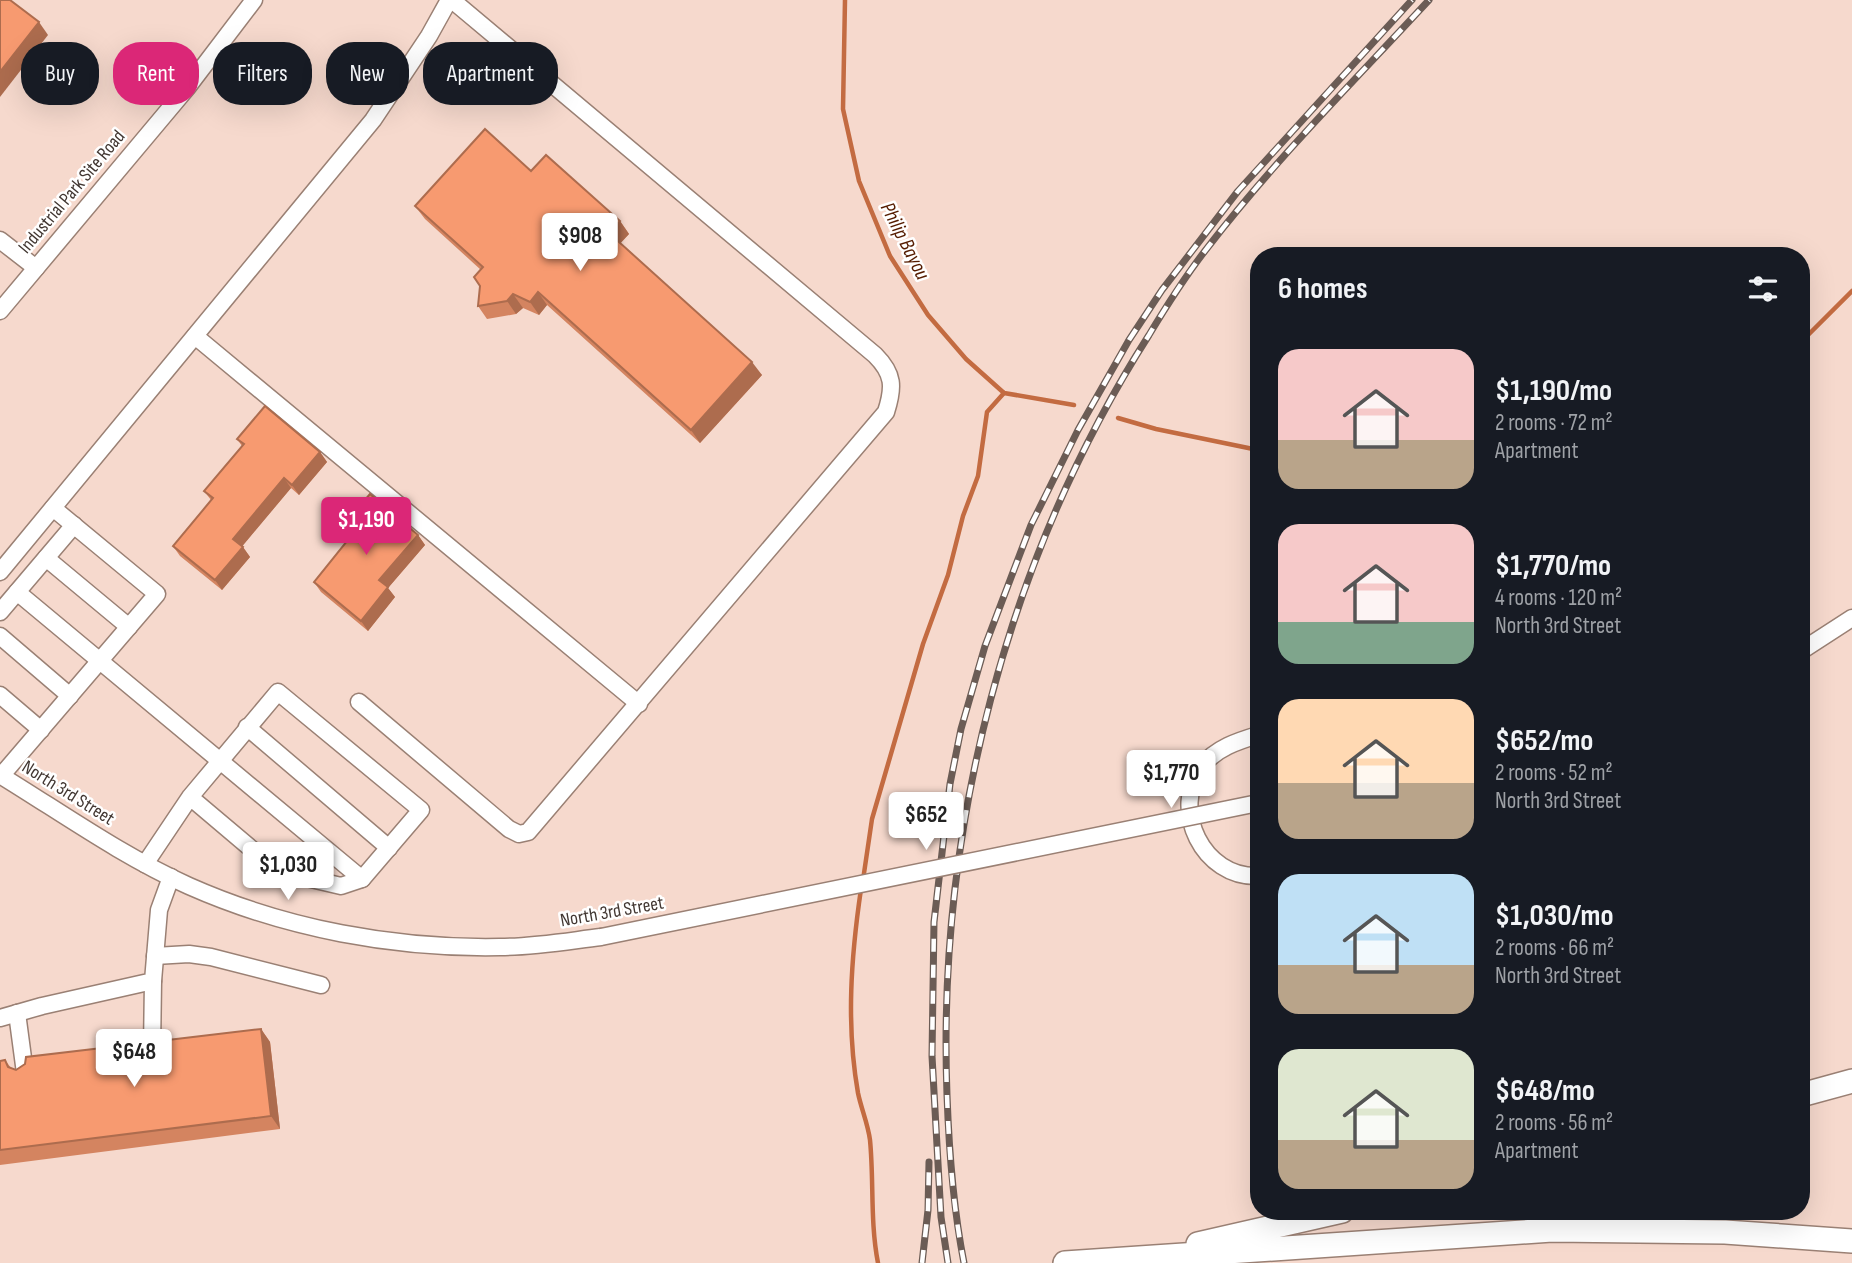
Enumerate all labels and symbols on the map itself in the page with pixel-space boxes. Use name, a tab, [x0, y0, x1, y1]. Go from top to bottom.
street label: Industrial Park Site Road	[14, 126, 130, 258]
water label: Philip Bayou	[875, 198, 935, 284]
pin: $908	[539, 214, 621, 273]
pin: $1,190	[309, 498, 423, 557]
pin: $1,770	[1114, 750, 1228, 810]
street label: North 3rd Street	[18, 756, 119, 831]
pin: $652	[885, 792, 967, 852]
pin: $1,030	[231, 842, 345, 902]
street label: North 3rd Street	[559, 892, 666, 932]
pin: $648	[93, 1030, 175, 1089]

